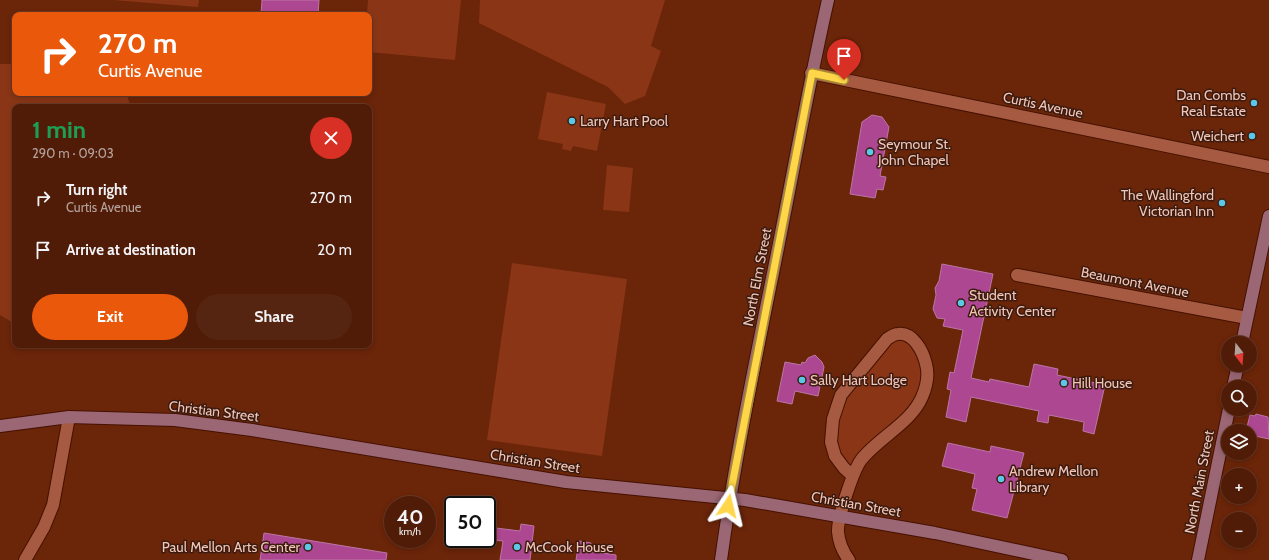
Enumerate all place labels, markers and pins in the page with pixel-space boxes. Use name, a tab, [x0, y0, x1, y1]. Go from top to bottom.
pin	[827, 39, 861, 80]
place label: Dan Combs Real Estate	[1176, 86, 1246, 120]
marker: Dan Combs Real Estate	[1249, 98, 1259, 108]
place label: Larry Hart Pool	[580, 112, 669, 130]
marker: Larry Hart Pool	[567, 116, 577, 126]
place label: Weichert	[1191, 127, 1244, 145]
marker: Weichert	[1247, 131, 1257, 141]
place label: Seymour St. John Chapel	[877, 135, 951, 169]
marker: Seymour St. John Chapel	[865, 147, 875, 157]
place label: The Wallingford Victorian Inn	[1121, 186, 1214, 220]
marker: The Wallingford Victorian Inn	[1217, 198, 1227, 208]
place label: Student Activity Center	[969, 286, 1056, 320]
marker: Student Activity Center	[956, 298, 966, 308]
place label: Sally Hart Lodge	[810, 371, 907, 389]
place label: Hill House	[1072, 374, 1132, 392]
marker: Sally Hart Lodge	[797, 375, 807, 385]
marker: Hill House	[1059, 378, 1069, 388]
place label: Andrew Mellon Library	[1009, 462, 1099, 496]
marker: Andrew Mellon Library	[996, 474, 1006, 484]
place label: Paul Mellon Arts Center	[162, 538, 301, 556]
place label: McCook House	[525, 538, 613, 556]
marker: Paul Mellon Arts Center	[303, 542, 313, 552]
marker: McCook House	[512, 542, 522, 552]

